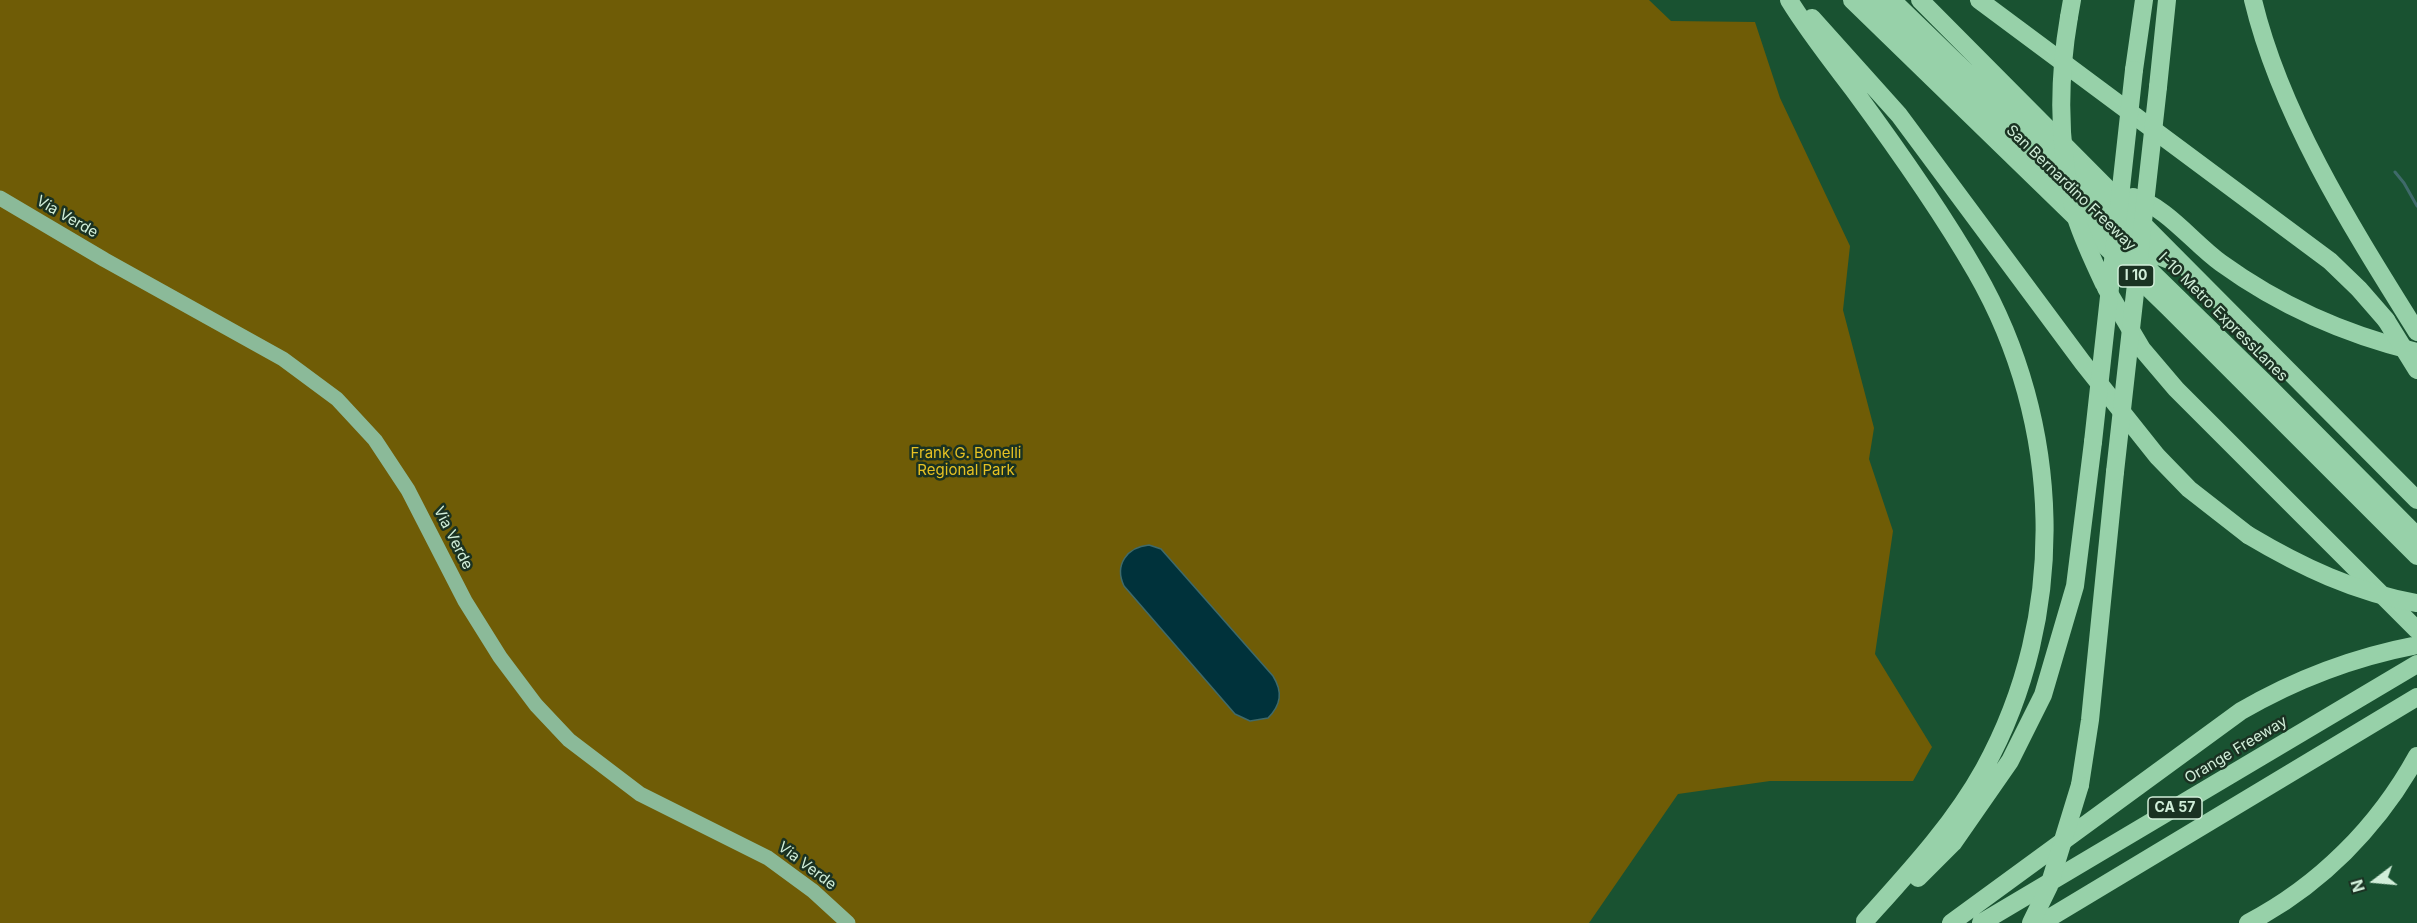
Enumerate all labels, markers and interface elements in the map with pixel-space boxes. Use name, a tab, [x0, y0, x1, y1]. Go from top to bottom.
street label: San Bernardino Freeway	[2002, 121, 2140, 255]
street label: Via Verde	[33, 192, 101, 242]
street label: I-10 Metro ExpressLanes	[2155, 249, 2291, 385]
road number: I 10	[2118, 265, 2154, 287]
park label: Frank G. Bonelli Regional Park	[911, 444, 1021, 479]
street label: Via Verde	[429, 503, 477, 573]
street label: Orange Freeway	[2181, 712, 2291, 788]
road number: CA 57	[2148, 797, 2202, 819]
street label: Via Verde	[774, 838, 840, 894]
north arrow	[2345, 851, 2405, 911]
text: N	[2346, 877, 2369, 895]

